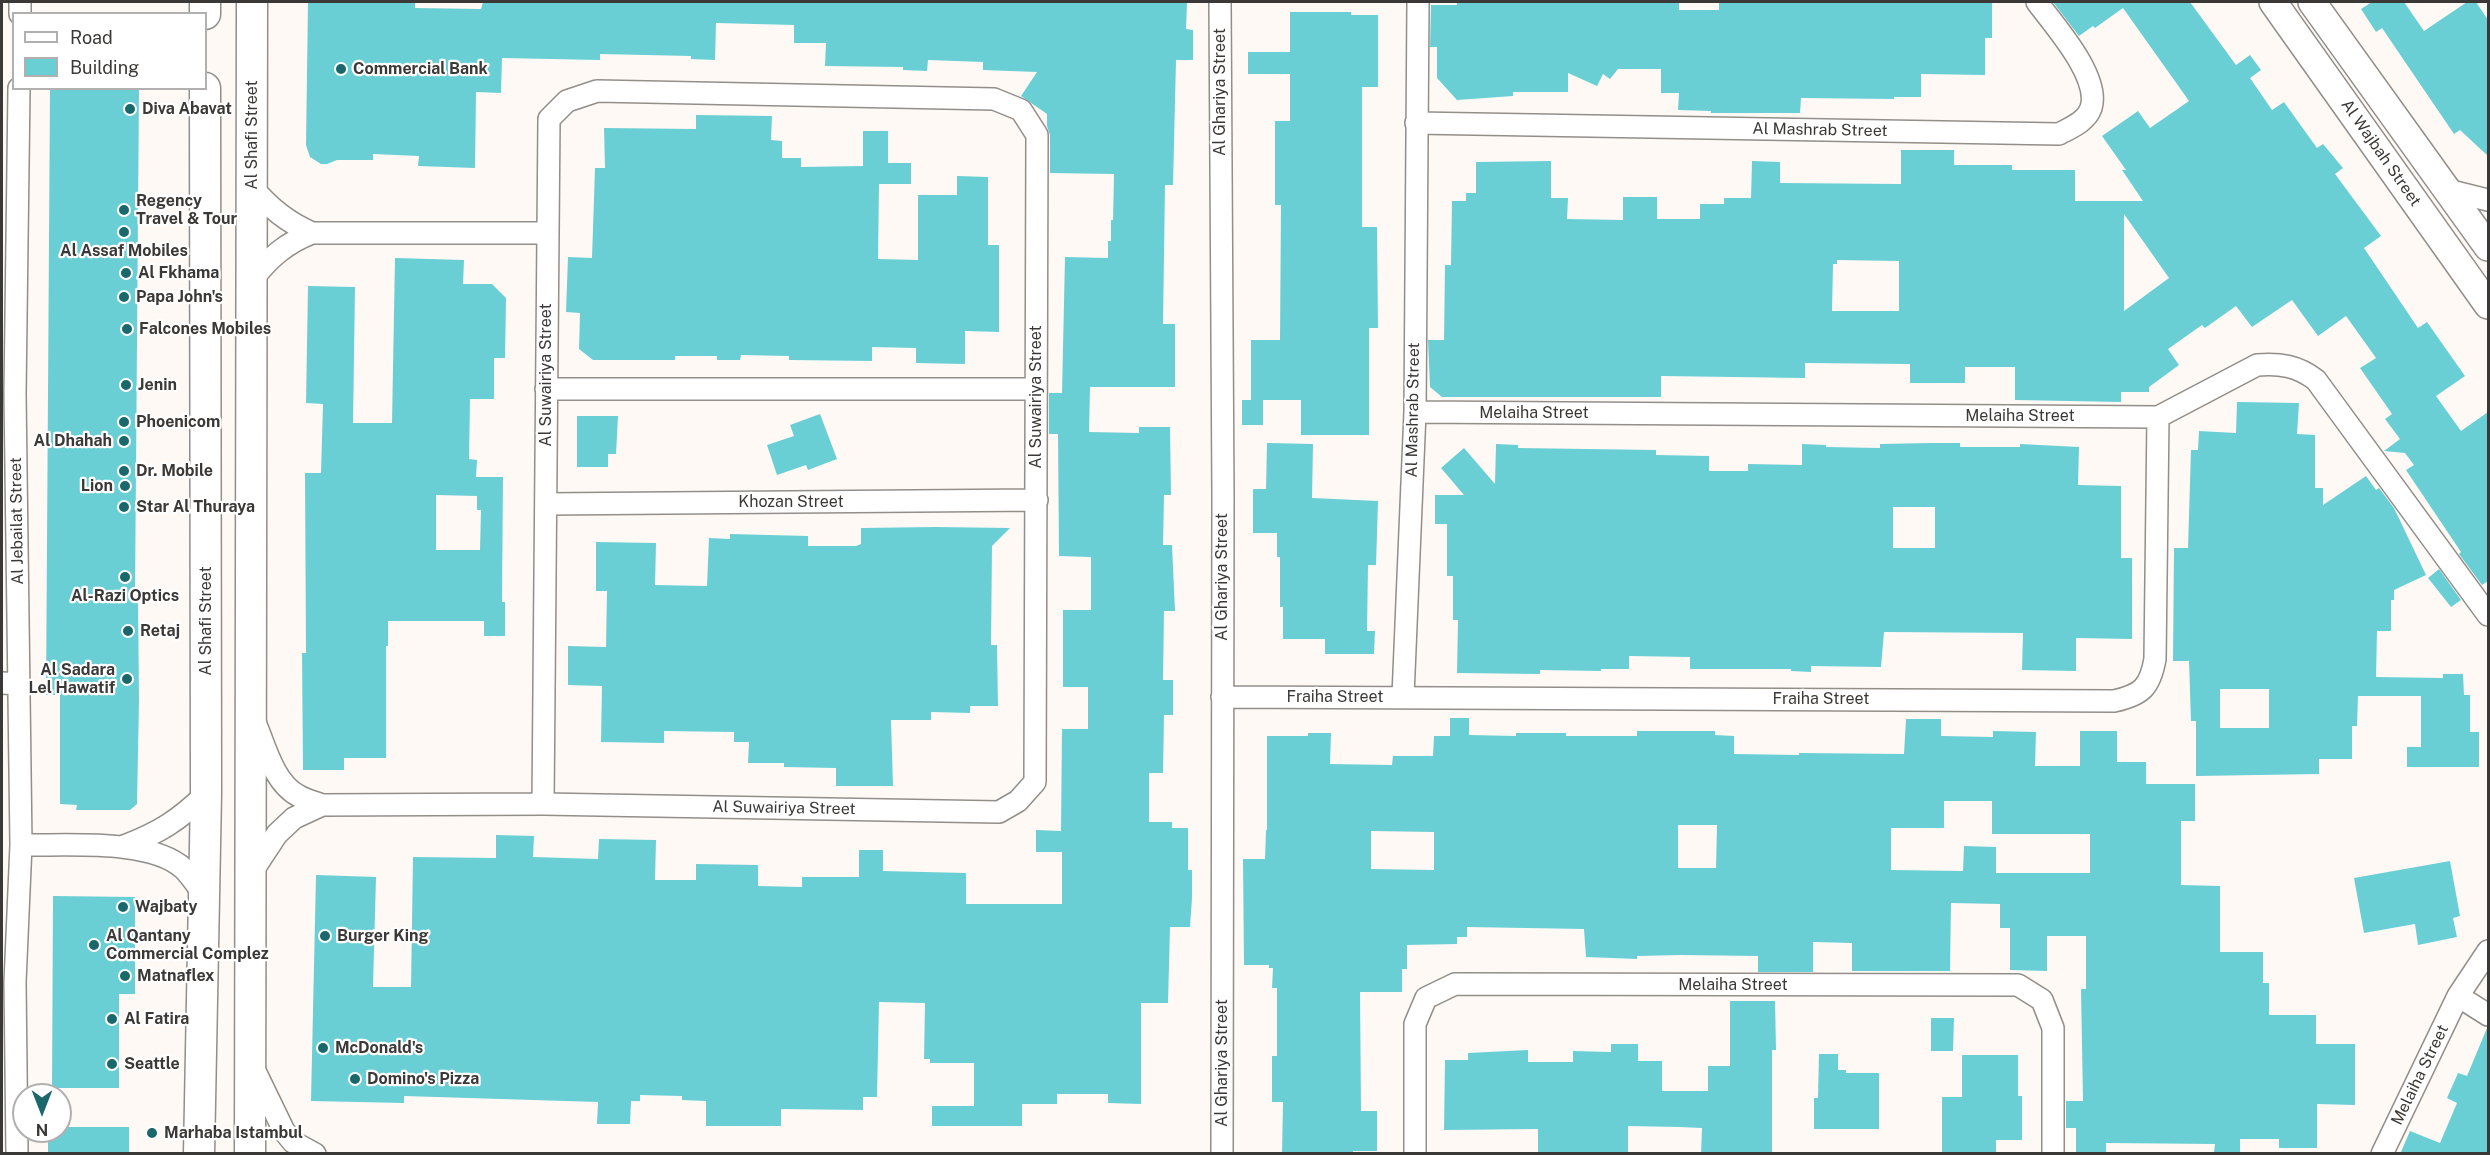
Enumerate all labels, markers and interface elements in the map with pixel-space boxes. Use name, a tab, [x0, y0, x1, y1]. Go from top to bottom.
legend	[12, 12, 207, 90]
text: Road	[70, 27, 113, 48]
street label: Al Ghariya Street	[1210, 28, 1230, 156]
text: Building	[70, 57, 139, 78]
place label: Commercial Bank	[353, 59, 488, 79]
marker: Commercial Bank	[334, 62, 348, 76]
street label: Al Shafi Street	[242, 80, 262, 190]
street label: Al Wajbah Street	[2337, 96, 2425, 210]
place label: Diva Abavat	[142, 99, 232, 119]
marker: Diva Abavat	[123, 102, 137, 116]
street label: Al Mashrab Street	[1752, 119, 1888, 141]
place label: Regency Travel & Tour	[136, 191, 237, 229]
marker: Regency Travel & Tour	[117, 203, 131, 217]
marker: Al Assaf Mobiles	[117, 225, 131, 239]
place label: Al Assaf Mobiles	[60, 241, 188, 261]
place label: Al Fkhama	[138, 263, 219, 283]
marker: Al Fkhama	[119, 266, 133, 280]
place label: Papa John's	[136, 287, 223, 307]
marker: Papa John's	[117, 290, 131, 304]
street label: Al Suwairiya Street	[536, 303, 556, 447]
place label: Falcones Mobiles	[139, 319, 271, 339]
marker: Falcones Mobiles	[120, 322, 134, 336]
street label: Al Suwairiya Street	[1026, 325, 1046, 469]
street label: Al Mashrab Street	[1402, 342, 1424, 478]
place label: Jenin	[138, 375, 177, 395]
marker: Jenin	[119, 378, 133, 392]
street label: Melaiha Street	[1479, 403, 1589, 423]
street label: Melaiha Street	[1965, 406, 2075, 426]
place label: Phoenicom	[136, 412, 220, 432]
marker: Phoenicom	[117, 415, 131, 429]
place label: Al Dhahah	[34, 431, 112, 451]
marker: Al Dhahah	[117, 434, 131, 448]
street label: Al Jebailat Street	[6, 457, 28, 585]
place label: Dr. Mobile	[136, 461, 213, 481]
marker: Dr. Mobile	[117, 464, 131, 478]
place label: Lion	[81, 476, 113, 496]
marker: Lion	[118, 479, 132, 493]
street label: Khozan Street	[738, 492, 844, 512]
place label: Star Al Thuraya	[136, 497, 255, 517]
marker: Star Al Thuraya	[117, 500, 131, 514]
street label: Al Ghariya Street	[1212, 513, 1232, 641]
street label: Al Shafi Street	[196, 566, 216, 676]
marker: Al-Razi Optics	[118, 570, 132, 584]
place label: Al-Razi Optics	[71, 586, 179, 606]
place label: Retaj	[140, 621, 180, 641]
marker: Retaj	[121, 624, 135, 638]
place label: Al Sadara Lel Hawatif	[28, 660, 115, 698]
marker: Al Sadara Lel Hawatif	[120, 672, 134, 686]
street label: Fraiha Street	[1286, 687, 1384, 707]
street label: Fraiha Street	[1772, 689, 1870, 709]
street label: Al Suwairiya Street	[712, 797, 856, 819]
place label: Wajbaty	[135, 897, 198, 917]
marker: Wajbaty	[116, 900, 130, 914]
place label: Al Qantany Commercial Complez	[106, 926, 269, 964]
place label: Burger King	[337, 926, 429, 946]
marker: Burger King	[318, 929, 332, 943]
marker: Al Qantany Commercial Complez	[87, 938, 101, 952]
place label: Matnaflex	[137, 966, 214, 986]
marker: Matnaflex	[118, 969, 132, 983]
street label: Melaiha Street	[1678, 975, 1788, 995]
street label: Al Ghariya Street	[1212, 999, 1232, 1127]
place label: Al Fatira	[124, 1009, 189, 1029]
marker: Al Fatira	[105, 1012, 119, 1026]
street label: Melaiha Street	[2387, 1022, 2453, 1128]
place label: McDonald's	[335, 1038, 423, 1058]
marker: McDonald's	[316, 1041, 330, 1055]
place label: Seattle	[124, 1054, 180, 1074]
marker: Seattle	[105, 1057, 119, 1071]
place label: Domino's Pizza	[367, 1069, 479, 1089]
marker: Domino's Pizza	[348, 1072, 362, 1086]
north arrow	[12, 1083, 72, 1143]
text: N	[36, 1120, 48, 1139]
place label: Marhaba Istambul	[164, 1123, 303, 1143]
marker: Marhaba Istambul	[145, 1126, 159, 1140]

